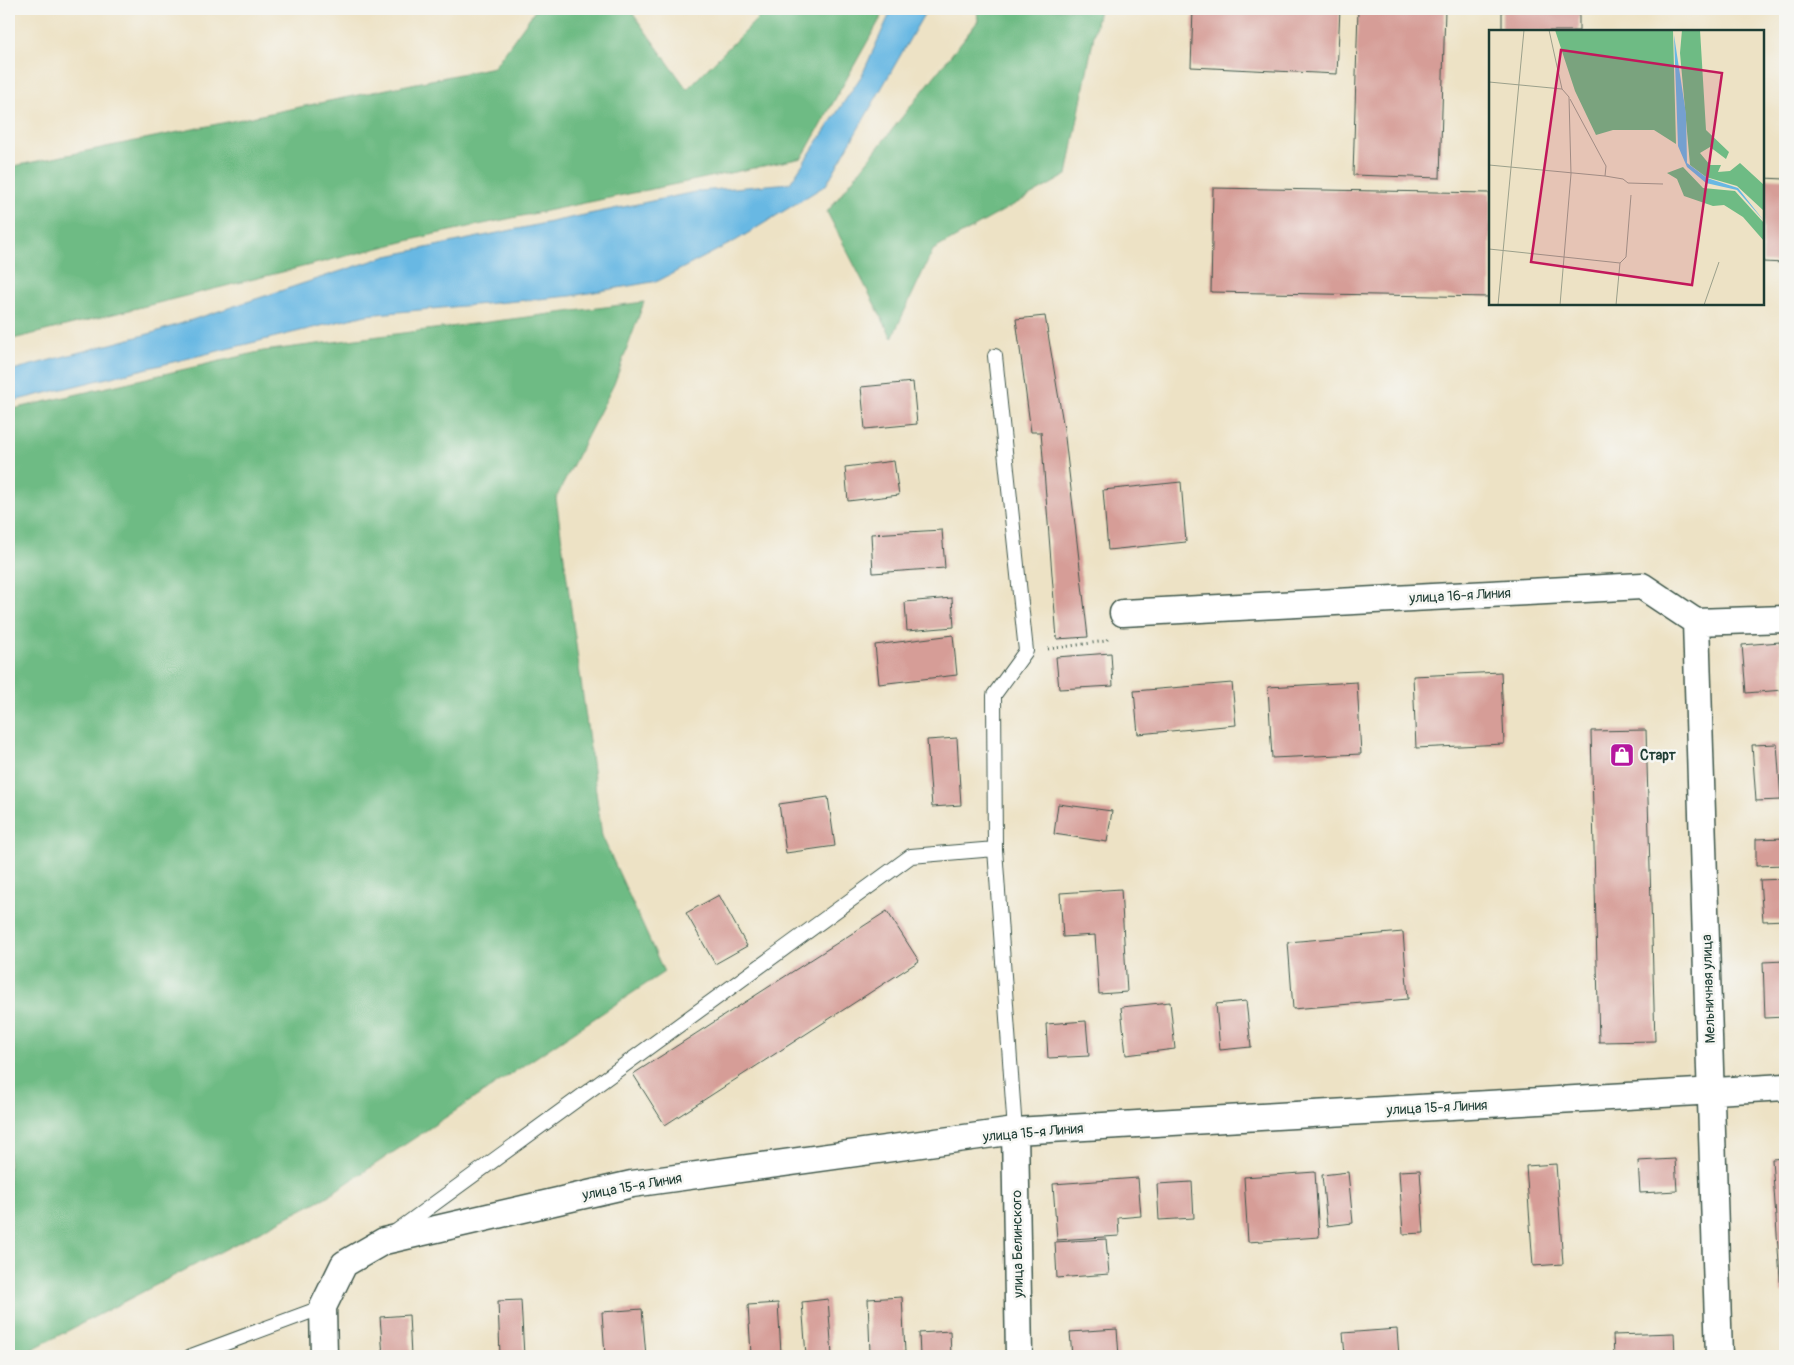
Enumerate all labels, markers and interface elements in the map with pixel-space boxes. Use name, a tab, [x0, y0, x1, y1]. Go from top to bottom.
inset map	[1489, 30, 1764, 305]
street label: улица 16-я Линия	[1408, 584, 1511, 607]
shop icon: Cтарт	[1609, 742, 1635, 768]
place label: Cтарт	[1640, 747, 1677, 764]
street label: Мельничная улица	[1698, 934, 1719, 1044]
street label: улица 15-я Линия	[1385, 1096, 1488, 1119]
street label: улица 15-я Линия	[981, 1120, 1084, 1145]
street label: улица 15-я Линия	[580, 1169, 683, 1204]
street label: улица Белинского	[1008, 1189, 1027, 1299]

